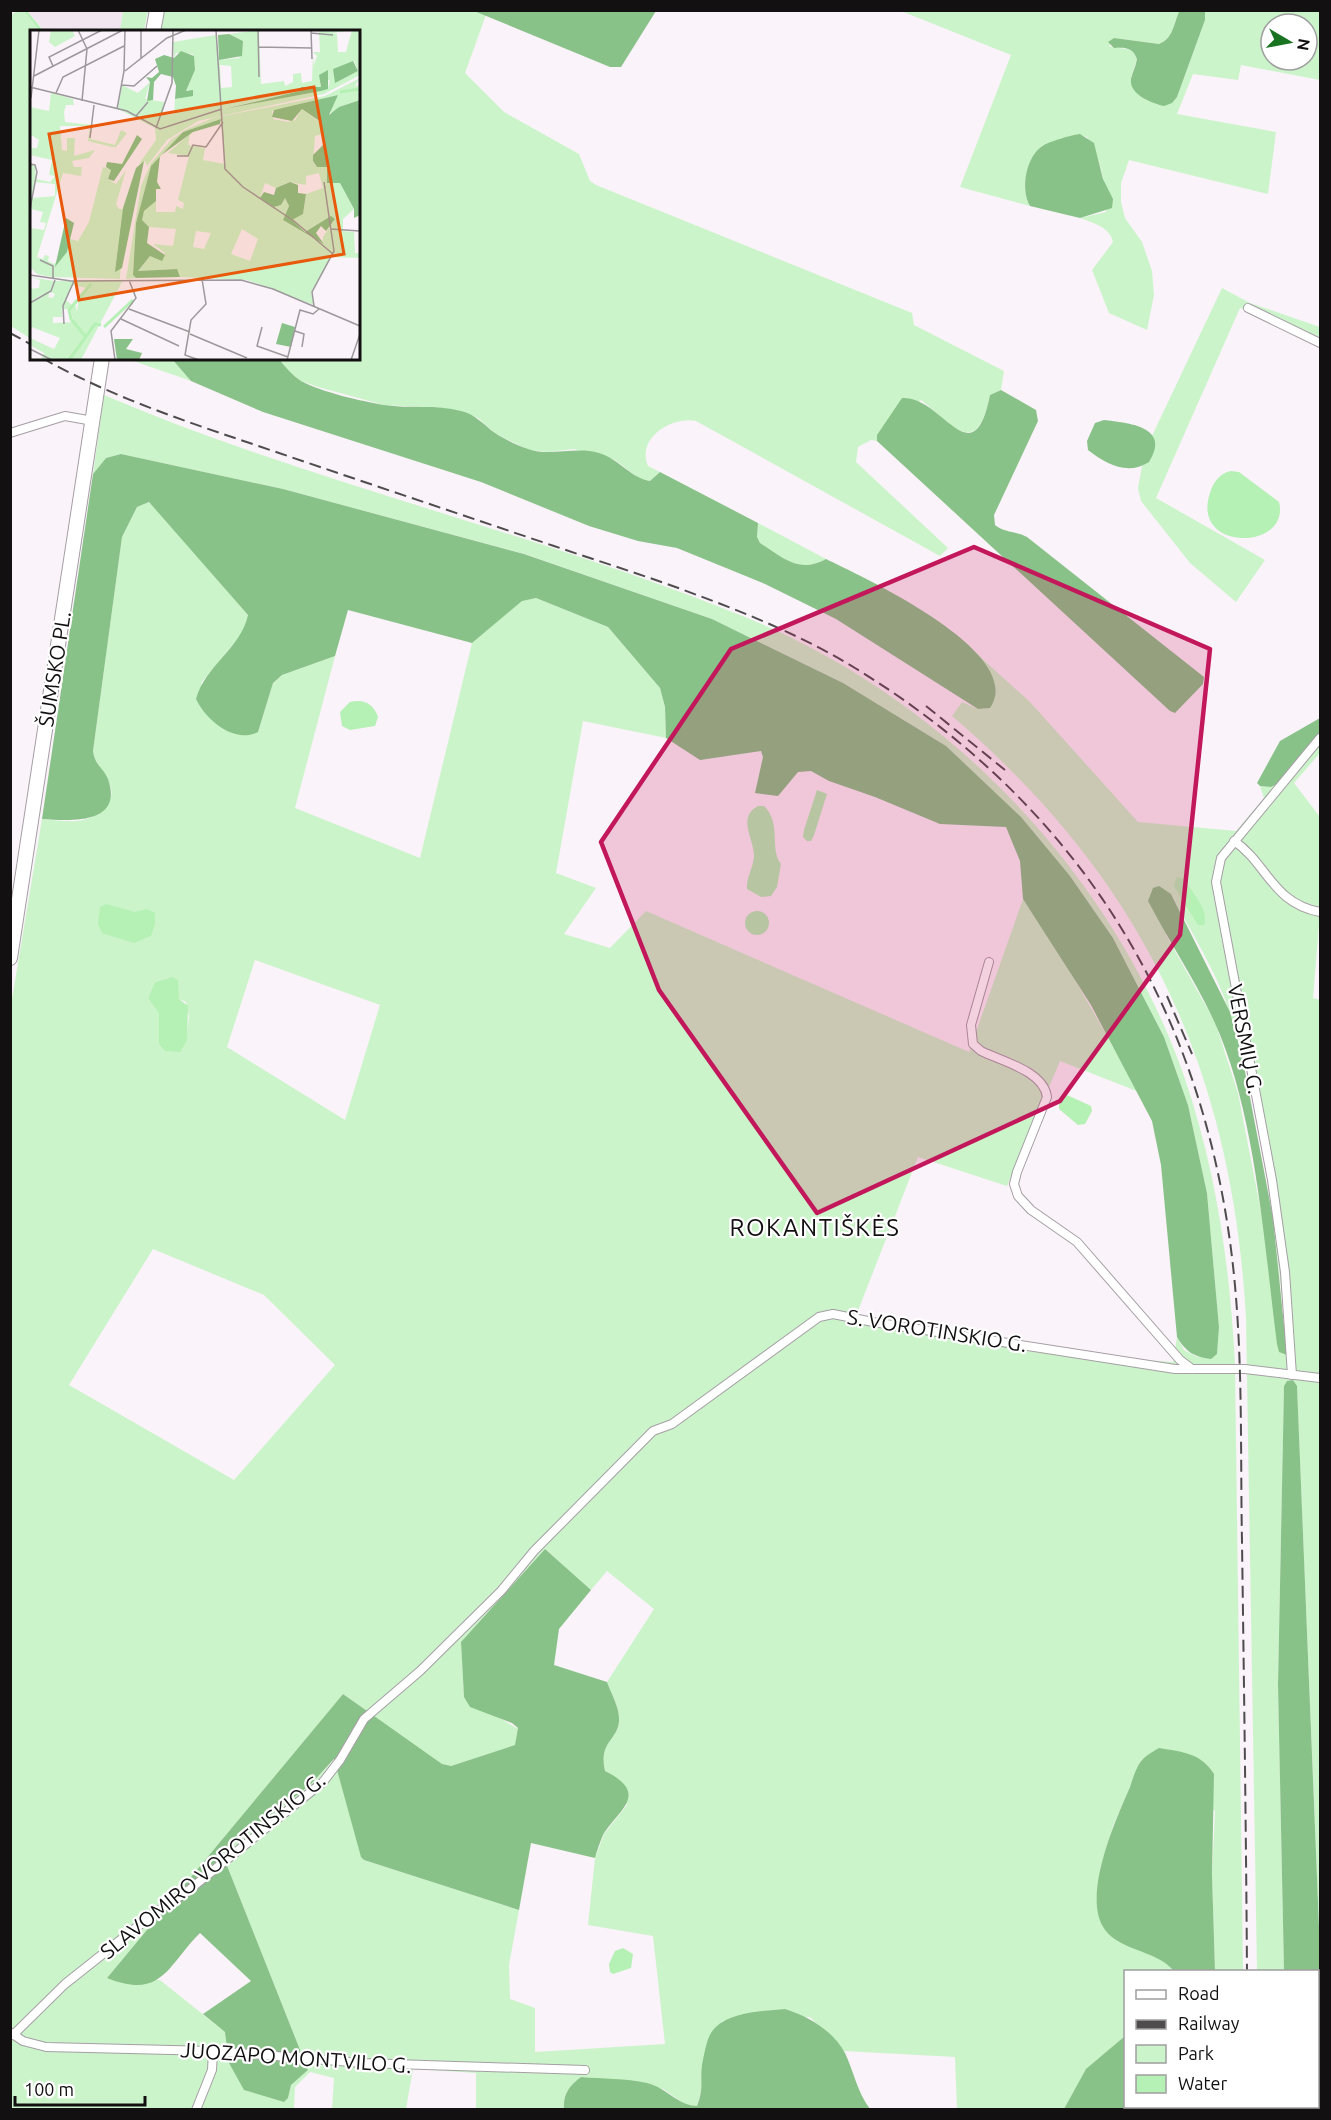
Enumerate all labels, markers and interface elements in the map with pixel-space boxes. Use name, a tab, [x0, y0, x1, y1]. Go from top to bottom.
north arrow	[1259, 12, 1319, 72]
inset map	[30, 30, 360, 360]
text: N	[1294, 37, 1314, 52]
street label: ŠUMSKO PL.	[33, 609, 75, 728]
street label: VERSMIŲ G.	[1224, 982, 1268, 1096]
district label: ROKANTIŠKĖS	[730, 1213, 900, 1241]
street label: S. VOROTINSKIO G.	[846, 1304, 1029, 1356]
street label: SLAVOMIRO VOROTINSKIO G.	[95, 1767, 330, 1963]
legend	[1124, 1970, 1319, 2108]
text: Road	[1178, 1983, 1220, 2003]
text: Railway	[1178, 2013, 1240, 2033]
street label: JUOZAPO MONTVILO G.	[180, 2037, 412, 2077]
text: Park	[1178, 2043, 1214, 2063]
scale bar	[15, 2069, 146, 2107]
text: Water	[1178, 2073, 1228, 2093]
text: 100 m	[24, 2079, 74, 2099]

